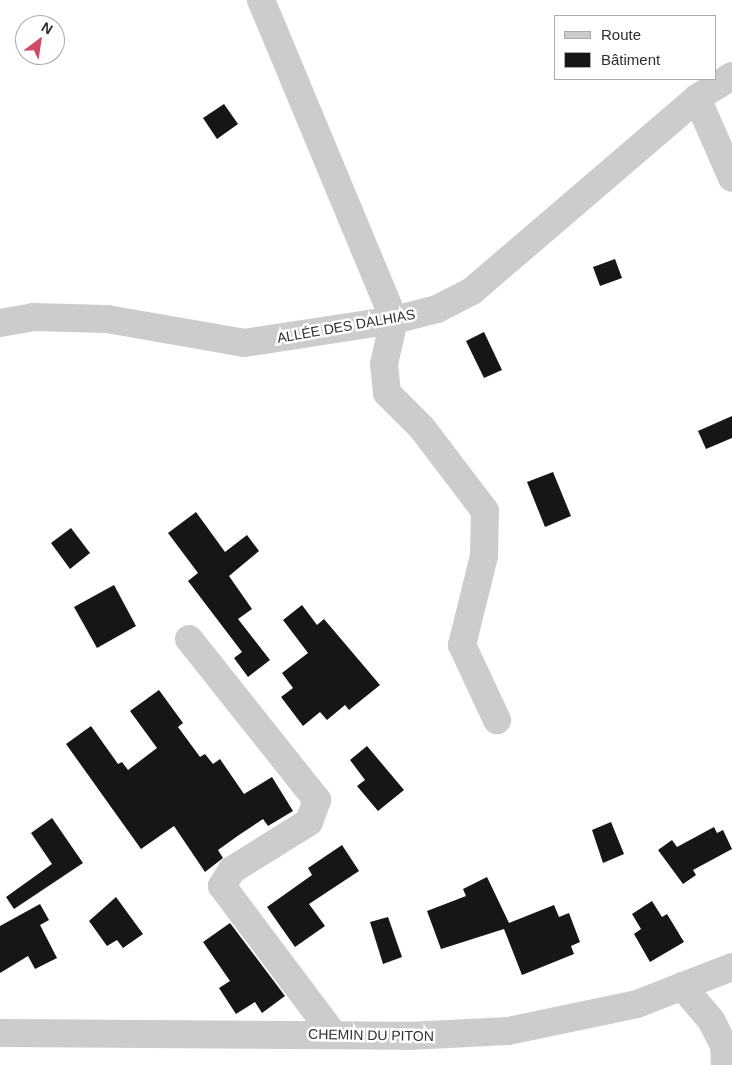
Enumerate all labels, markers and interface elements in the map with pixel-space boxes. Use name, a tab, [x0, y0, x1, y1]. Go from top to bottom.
north arrow	[15, 15, 65, 65]
legend	[554, 15, 717, 80]
text: N	[39, 19, 56, 37]
text: Route	[601, 26, 641, 43]
text: Bâtiment	[601, 51, 660, 68]
street label: ALLÉE DES DALHIAS	[276, 306, 416, 346]
street label: CHEMIN DU PITON	[308, 1026, 434, 1044]

